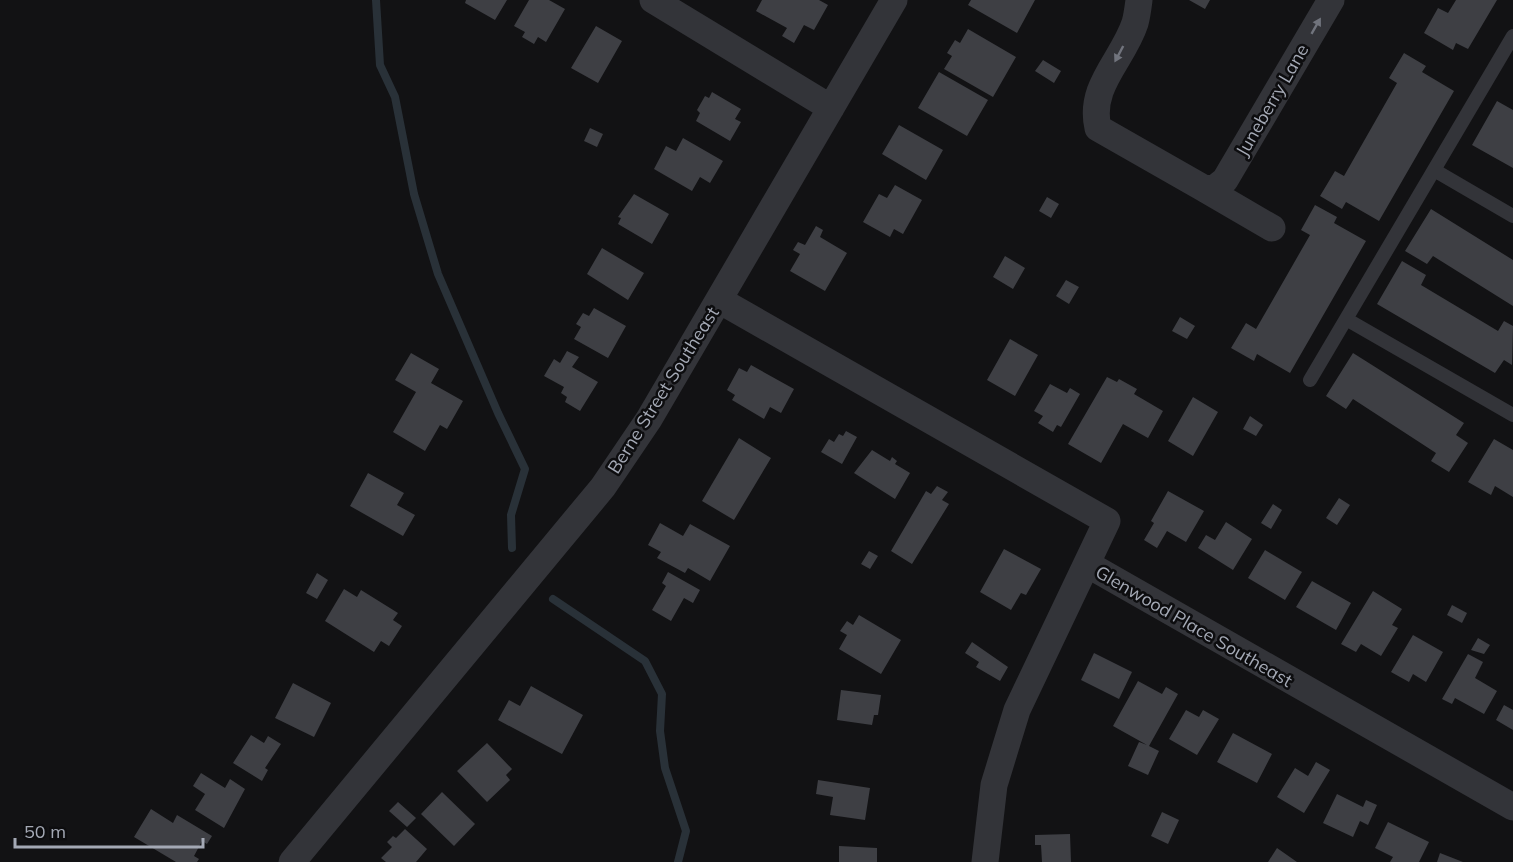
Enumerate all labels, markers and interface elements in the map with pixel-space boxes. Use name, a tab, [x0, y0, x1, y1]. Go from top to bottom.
one-way arrow	[1310, 17, 1320, 34]
street label: Juneberry Lane	[1231, 40, 1313, 160]
one-way arrow	[1114, 46, 1124, 63]
street label: Berne Street Southeast	[602, 302, 724, 478]
street label: Glenwood Place Southeast	[1091, 560, 1297, 692]
scale bar	[15, 811, 202, 849]
text: 50 m	[24, 820, 66, 843]

